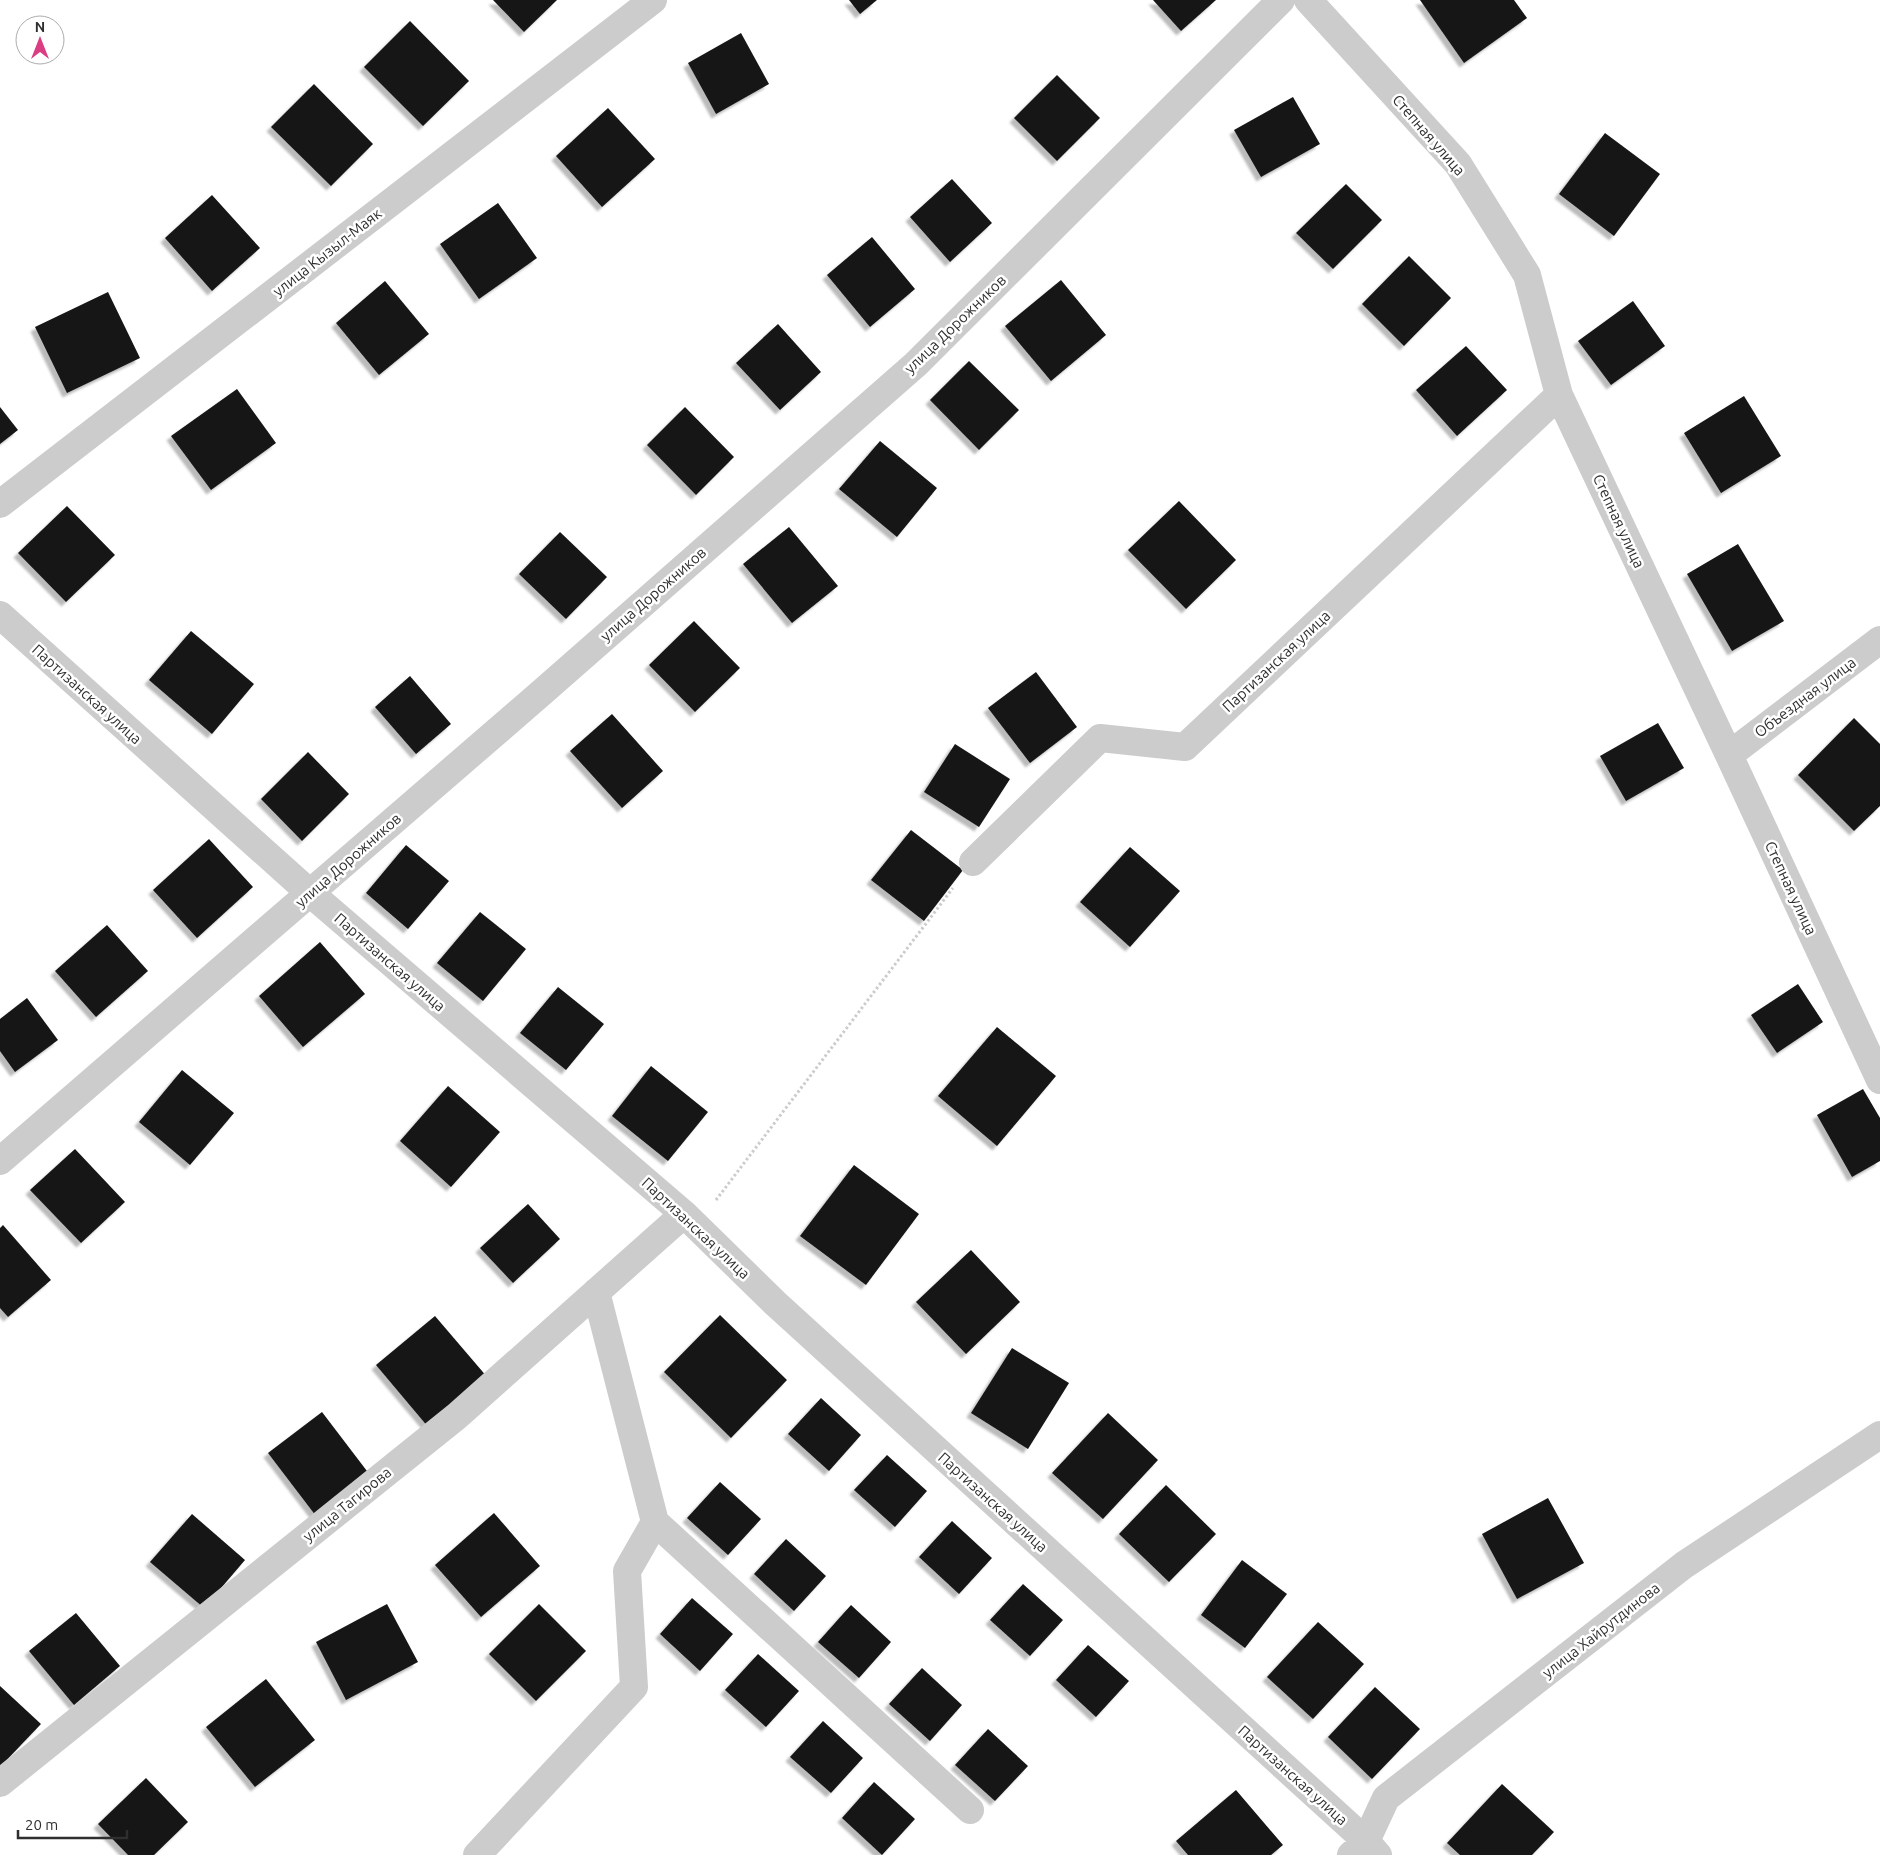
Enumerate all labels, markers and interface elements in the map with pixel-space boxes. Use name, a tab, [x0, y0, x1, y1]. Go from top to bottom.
north arrow	[15, 15, 65, 65]
text: N	[35, 19, 45, 35]
street label: Степная улица	[1389, 91, 1469, 179]
street label: улица Кызыл-Маяк	[269, 204, 385, 300]
street label: улица Дорожников	[901, 271, 1009, 377]
street label: Степная улица	[1590, 471, 1648, 571]
street label: улица Дорожников	[597, 544, 709, 644]
street label: Партизанская улица	[1219, 607, 1333, 715]
street label: Партизанская улица	[29, 641, 145, 747]
street label: Объездная улица	[1751, 653, 1859, 741]
street label: улица Дорожников	[292, 810, 404, 910]
street label: Степная улица	[1762, 838, 1820, 938]
street label: Партизанская улица	[331, 909, 449, 1015]
street label: Партизанская улица	[639, 1174, 753, 1282]
street label: Партизанская улица	[935, 1449, 1051, 1555]
street label: улица Тагирова	[300, 1463, 394, 1545]
street label: улица Хайрутдинова	[1539, 1579, 1663, 1681]
street label: Партизанская улица	[1235, 1722, 1351, 1828]
scale bar	[18, 1808, 126, 1840]
text: 20 m	[25, 1816, 58, 1833]

